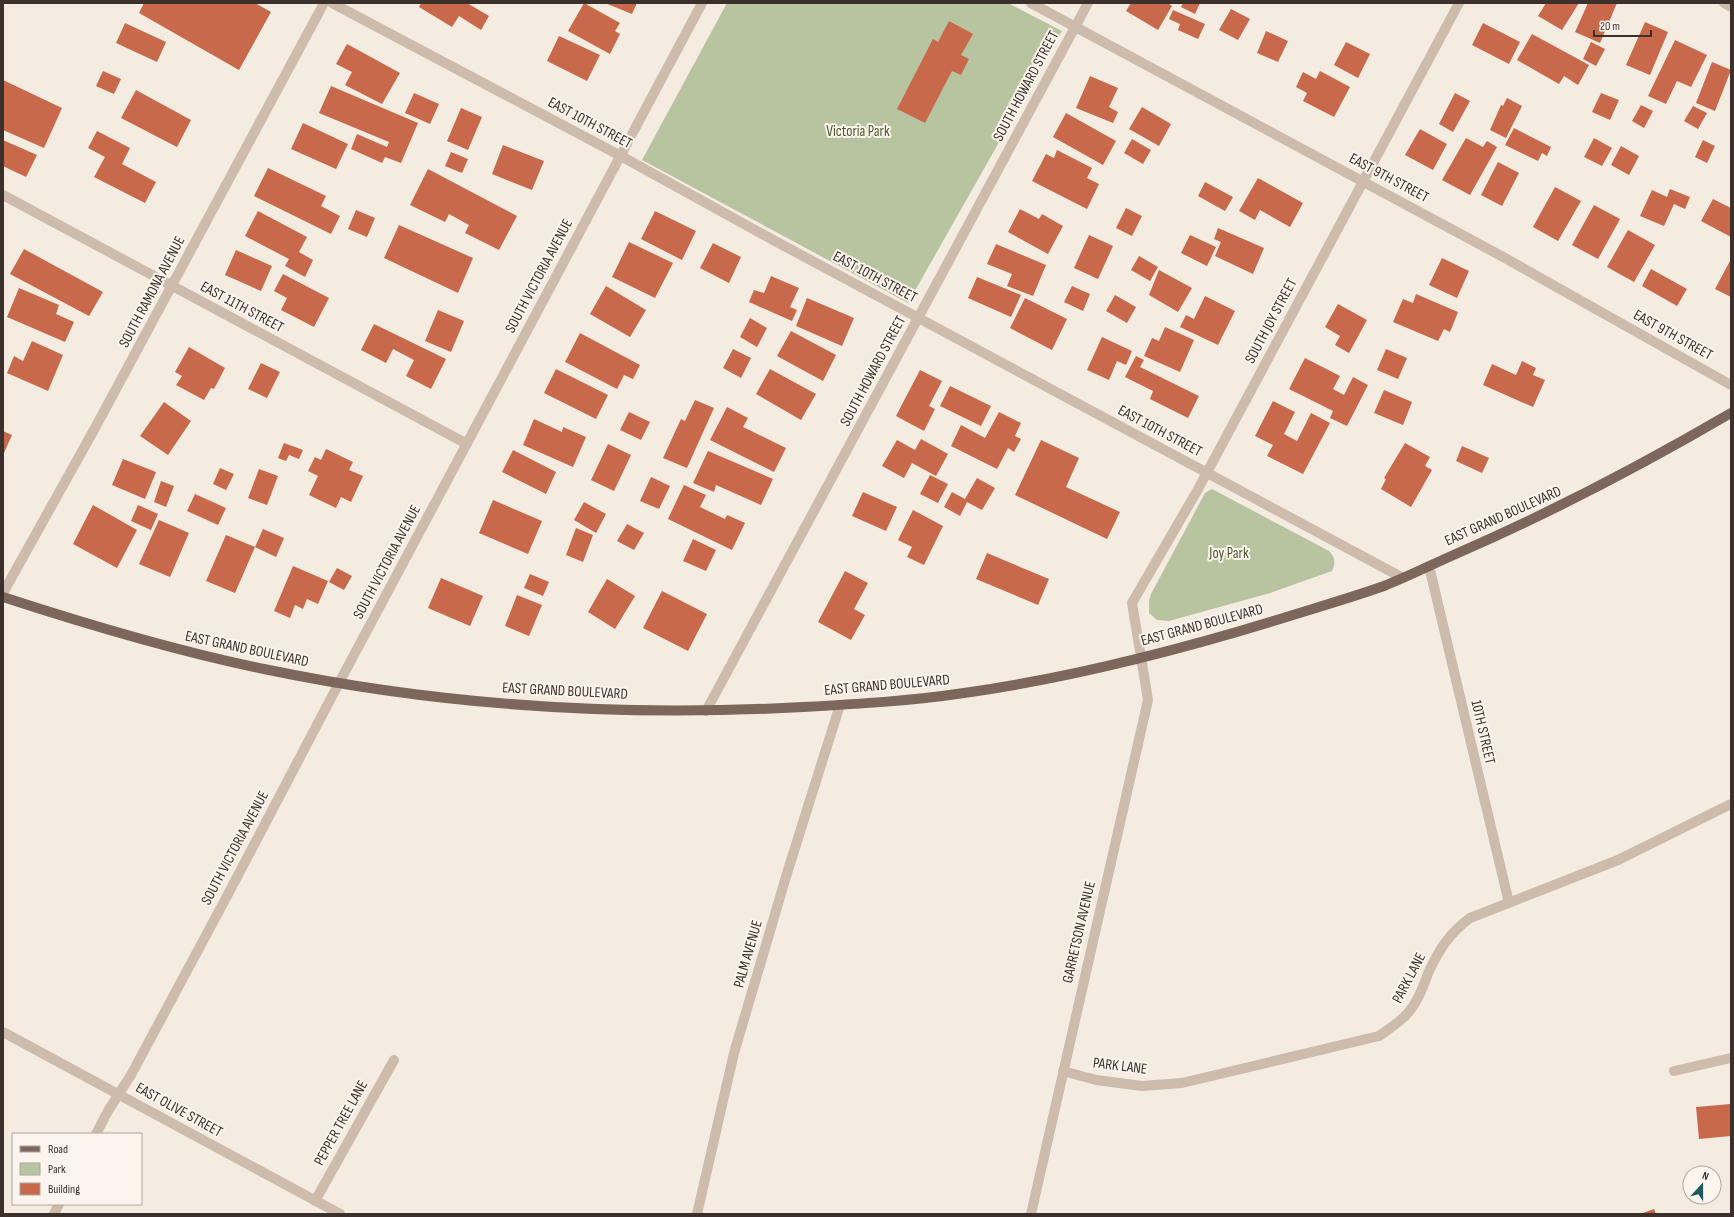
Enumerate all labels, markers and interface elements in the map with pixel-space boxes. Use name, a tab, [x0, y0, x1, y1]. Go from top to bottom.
scale bar	[1594, 12, 1651, 38]
text: 20 m	[1600, 19, 1620, 34]
street label: SOUTH HOWARD STREET	[989, 27, 1063, 145]
street label: EAST 10TH STREET	[545, 93, 635, 153]
park label: Victoria Park	[826, 122, 890, 141]
street label: EAST 9TH STREET	[1346, 149, 1432, 207]
street label: SOUTH VICTORIA AVENUE	[501, 216, 577, 336]
street label: SOUTH RAMONA AVENUE	[115, 233, 189, 351]
street label: EAST 10TH STREET	[830, 247, 920, 307]
street label: SOUTH JOY STREET	[1241, 275, 1301, 367]
street label: EAST 11TH STREET	[197, 277, 287, 337]
street label: EAST 9TH STREET	[1630, 305, 1716, 365]
street label: SOUTH HOWARD STREET	[836, 312, 910, 430]
street label: EAST 10TH STREET	[1115, 401, 1205, 461]
street label: EAST GRAND BOULEVARD	[1442, 482, 1564, 550]
street label: SOUTH VICTORIA AVENUE	[349, 502, 425, 622]
park label: Joy Park	[1208, 544, 1249, 563]
street label: EAST GRAND BOULEVARD	[1139, 600, 1265, 650]
street label: EAST GRAND BOULEVARD	[184, 627, 310, 671]
street label: EAST GRAND BOULEVARD	[824, 670, 950, 700]
street label: EAST GRAND BOULEVARD	[502, 678, 628, 704]
street label: 10TH STREET	[1466, 698, 1500, 766]
street label: SOUTH VICTORIA AVENUE	[197, 788, 273, 908]
street label: GARRETSON AVENUE	[1058, 879, 1100, 985]
street label: PALM AVENUE	[729, 918, 767, 990]
street label: PARK LANE	[1388, 949, 1430, 1007]
street label: PARK LANE	[1092, 1053, 1148, 1079]
street label: PEPPER TREE LANE	[310, 1077, 372, 1169]
street label: EAST OLIVE STREET	[132, 1078, 226, 1142]
legend	[12, 1133, 142, 1205]
text: Road	[48, 1142, 68, 1157]
text: Park	[48, 1162, 66, 1177]
north arrow	[1682, 1165, 1722, 1205]
text: N	[1700, 1169, 1711, 1183]
text: Building	[48, 1182, 80, 1197]

